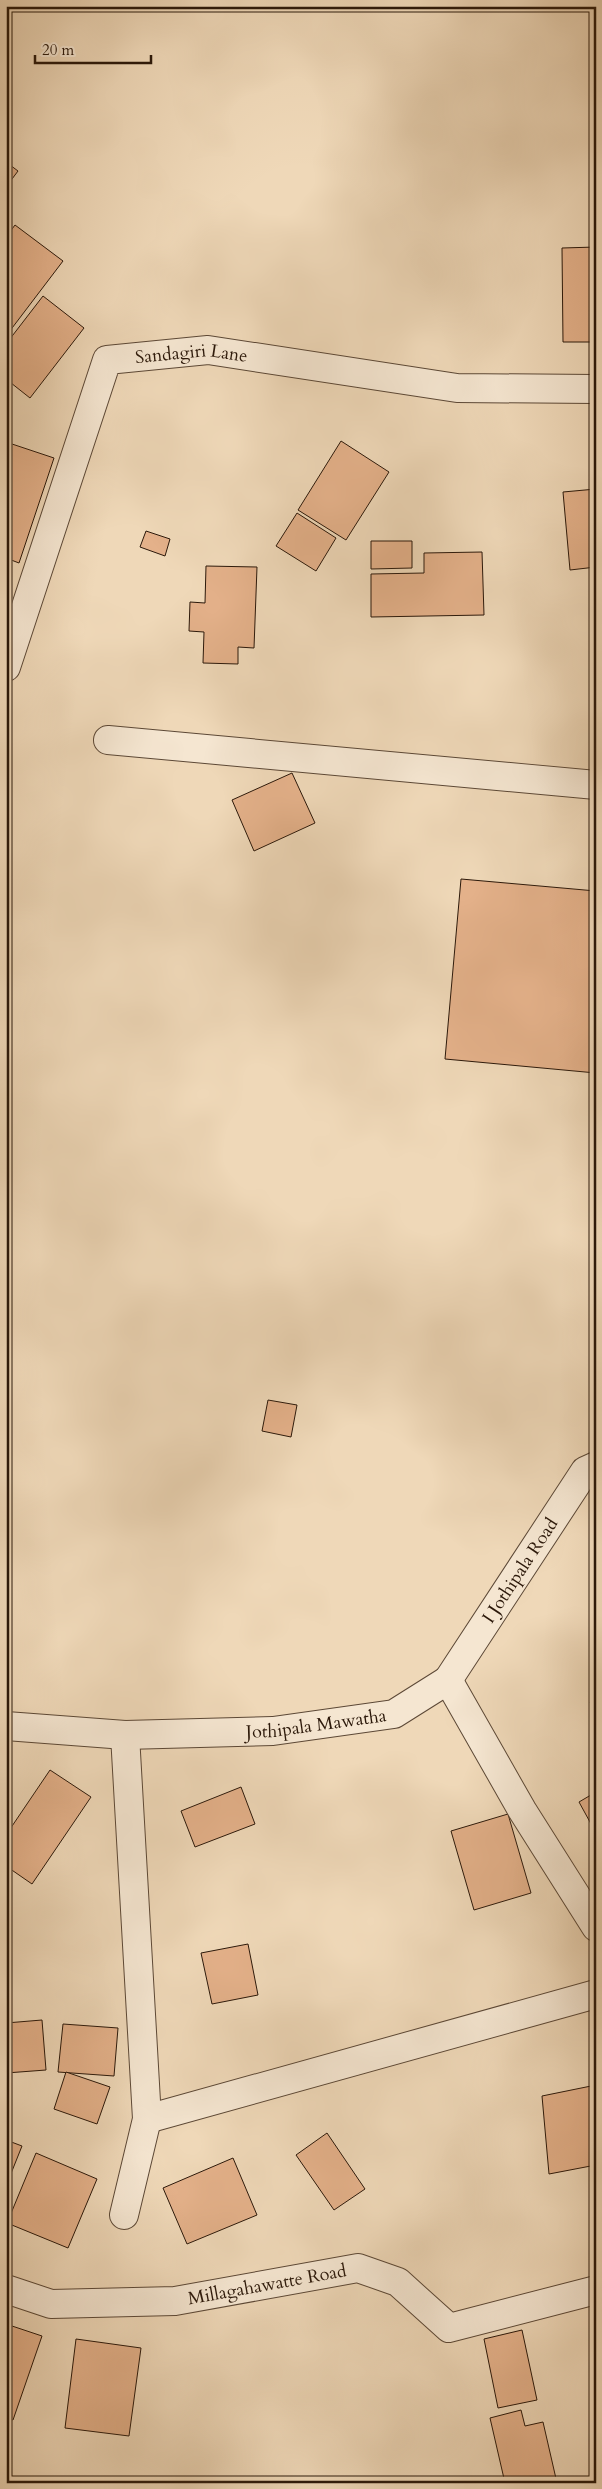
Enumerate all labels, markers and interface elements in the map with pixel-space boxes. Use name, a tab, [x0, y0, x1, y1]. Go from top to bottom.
scale bar	[35, 32, 151, 64]
text: 20 m	[42, 40, 74, 60]
street label: Sandagiri Lane	[134, 337, 249, 370]
street label: I Jothipala Road	[476, 1512, 564, 1628]
street label: Jothipala Mawatha	[243, 1703, 388, 1744]
street label: Millagahawatte Road	[186, 2258, 349, 2311]

